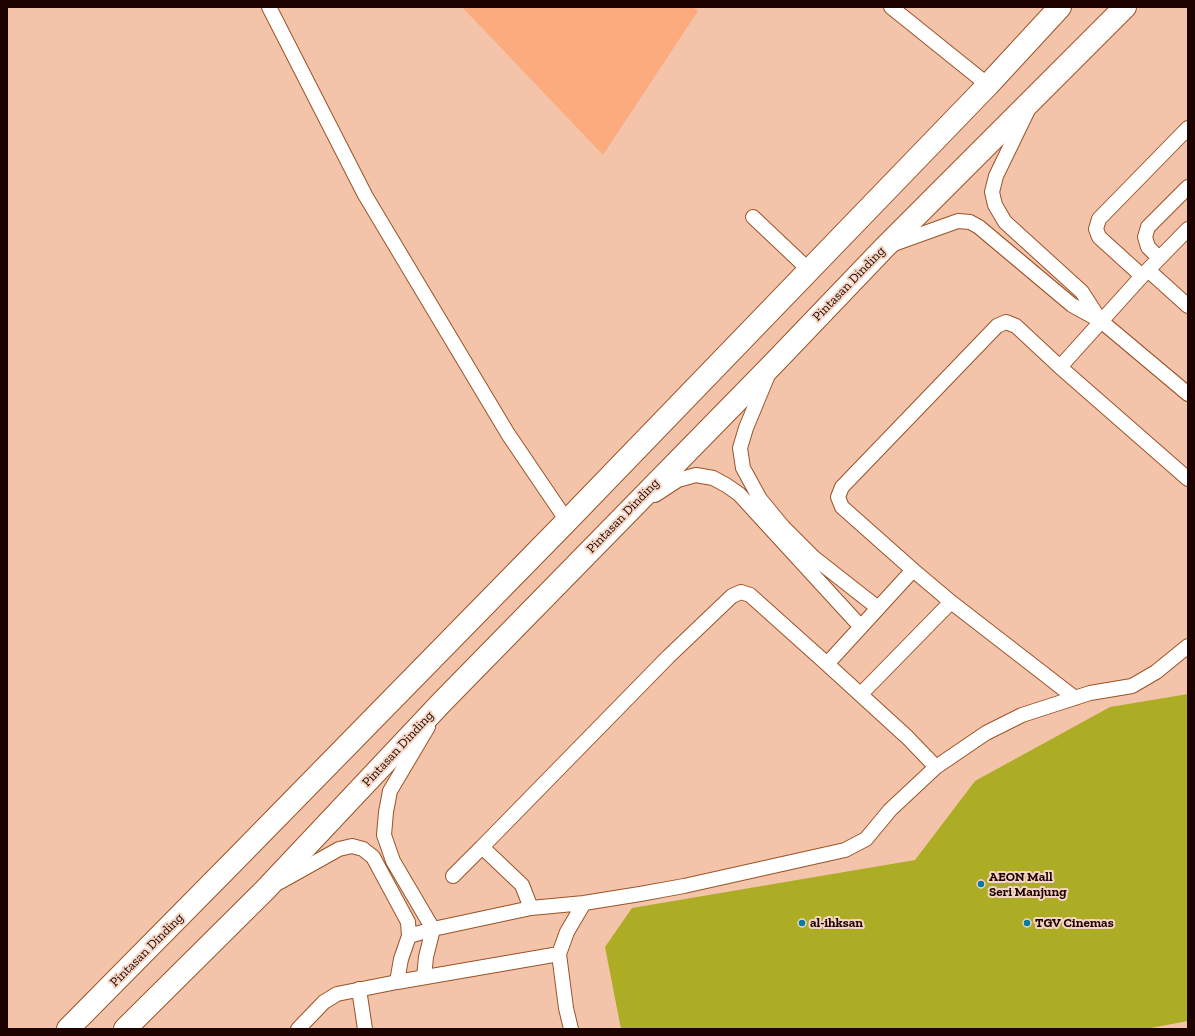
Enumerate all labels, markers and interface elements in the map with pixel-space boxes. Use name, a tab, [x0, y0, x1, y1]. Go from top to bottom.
street label: Pintasan Dinding	[809, 243, 889, 325]
street label: Pintasan Dinding	[583, 475, 663, 557]
street label: Pintasan Dinding	[359, 708, 437, 790]
place label: AEON Mall Seri Manjung	[989, 869, 1067, 900]
marker: AEON Mall Seri Manjung	[976, 879, 986, 889]
street label: Pintasan Dinding	[107, 910, 187, 990]
place label: al-ihksan	[810, 915, 863, 931]
place label: TGV Cinemas	[1035, 915, 1114, 931]
marker: al-ihksan	[797, 918, 807, 928]
marker: TGV Cinemas	[1022, 918, 1032, 928]

